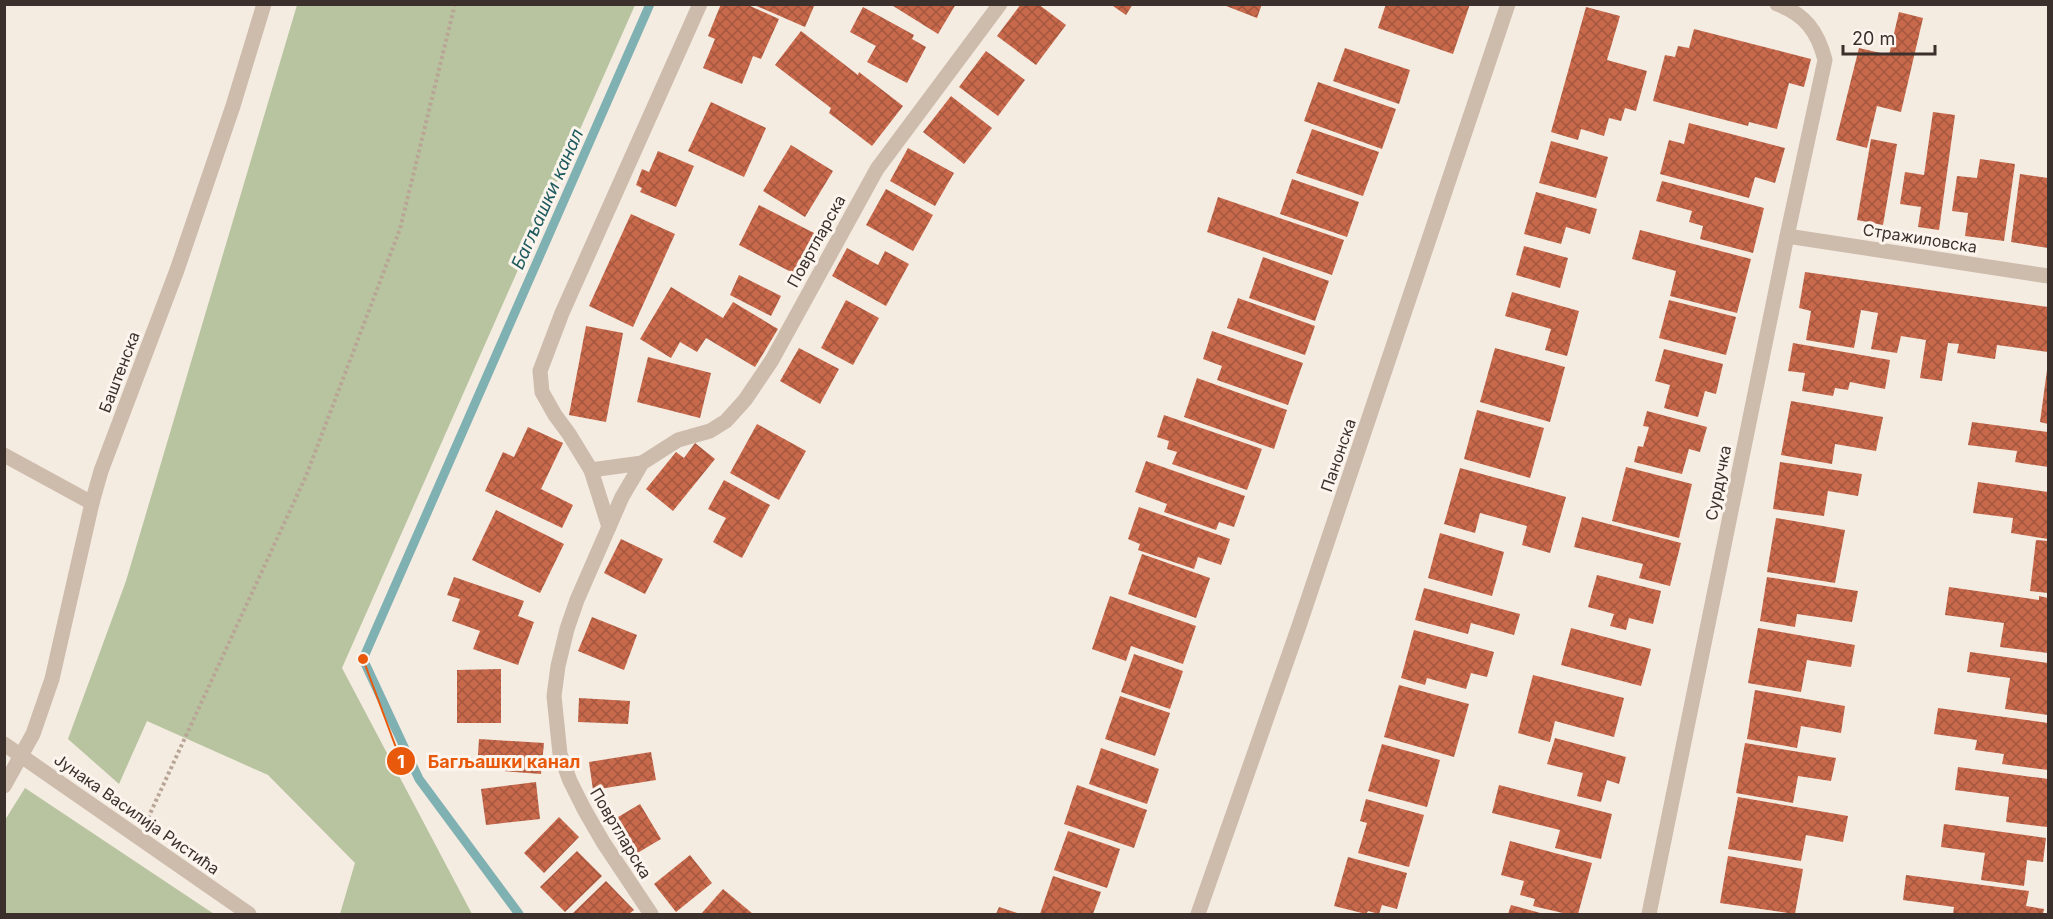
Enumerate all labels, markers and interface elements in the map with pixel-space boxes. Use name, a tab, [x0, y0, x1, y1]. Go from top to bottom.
scale bar	[1843, 18, 1934, 56]
text: 20 m	[1852, 28, 1895, 49]
water label: Багљашки канал	[507, 126, 587, 272]
street label: Повртларска	[782, 191, 850, 291]
street label: Стражиловска	[1861, 219, 1979, 257]
street label: Баштенска	[94, 329, 144, 415]
street label: Панонска	[1316, 416, 1360, 494]
street label: Сурдучка	[1701, 444, 1735, 522]
callout: Багљашки канал	[386, 743, 593, 779]
street label: Јунака Василија Ристића	[50, 749, 224, 879]
text: 1	[397, 751, 405, 772]
text: Багљашки канал	[428, 751, 580, 772]
street label: Повртларска	[586, 784, 656, 882]

